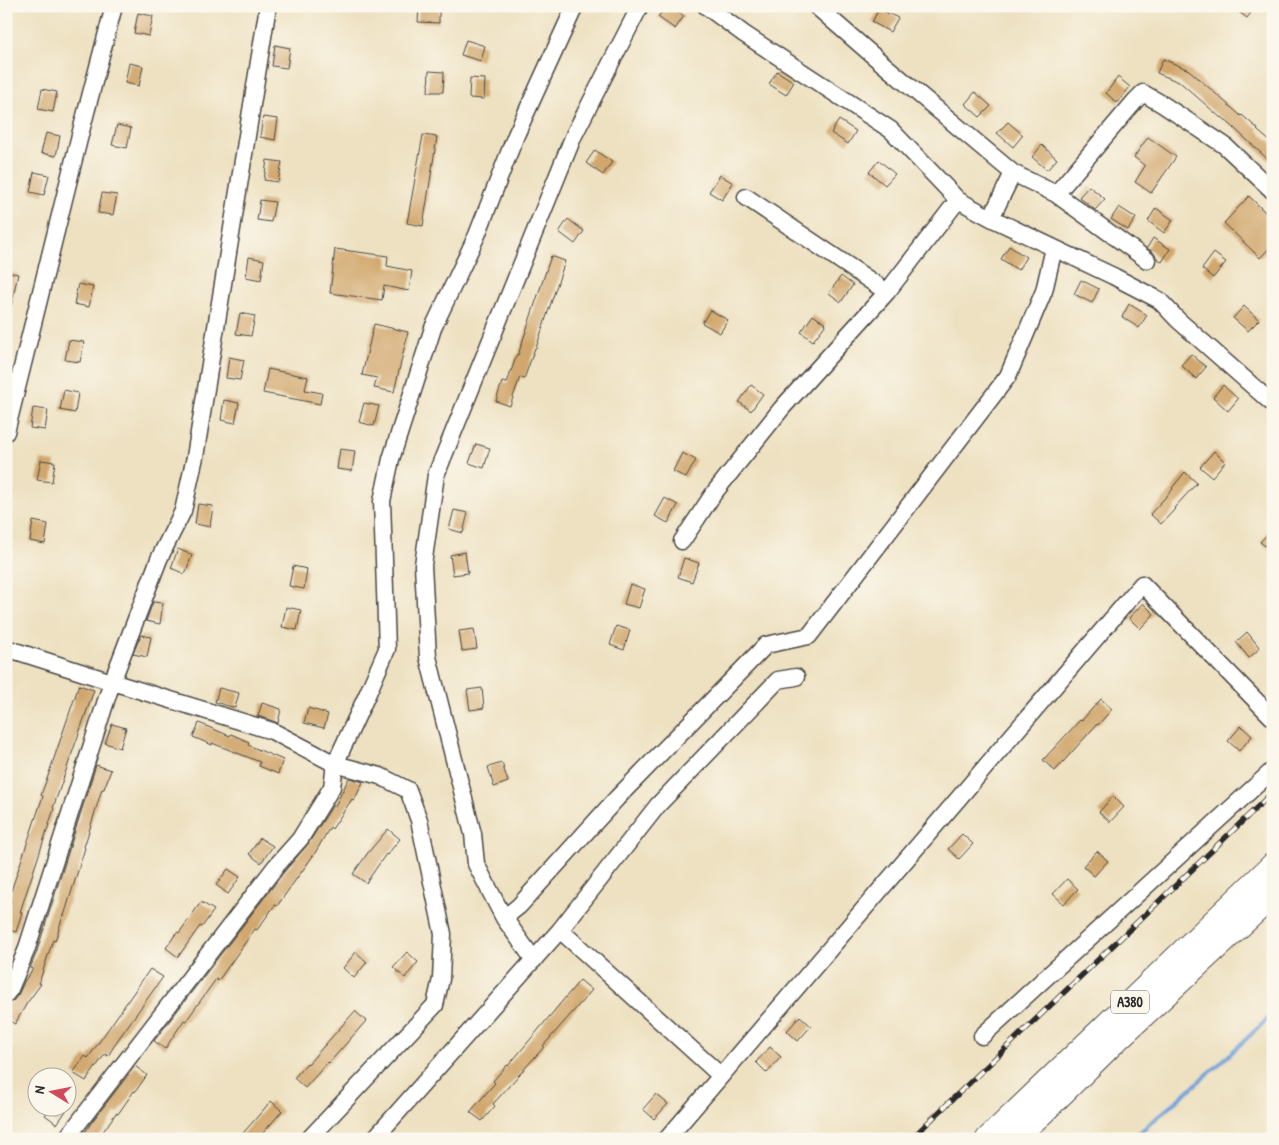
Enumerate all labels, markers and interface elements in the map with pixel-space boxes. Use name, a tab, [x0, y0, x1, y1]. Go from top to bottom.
road number: A380	[1111, 990, 1149, 1014]
north arrow	[28, 1068, 78, 1118]
text: N	[29, 1084, 49, 1095]

